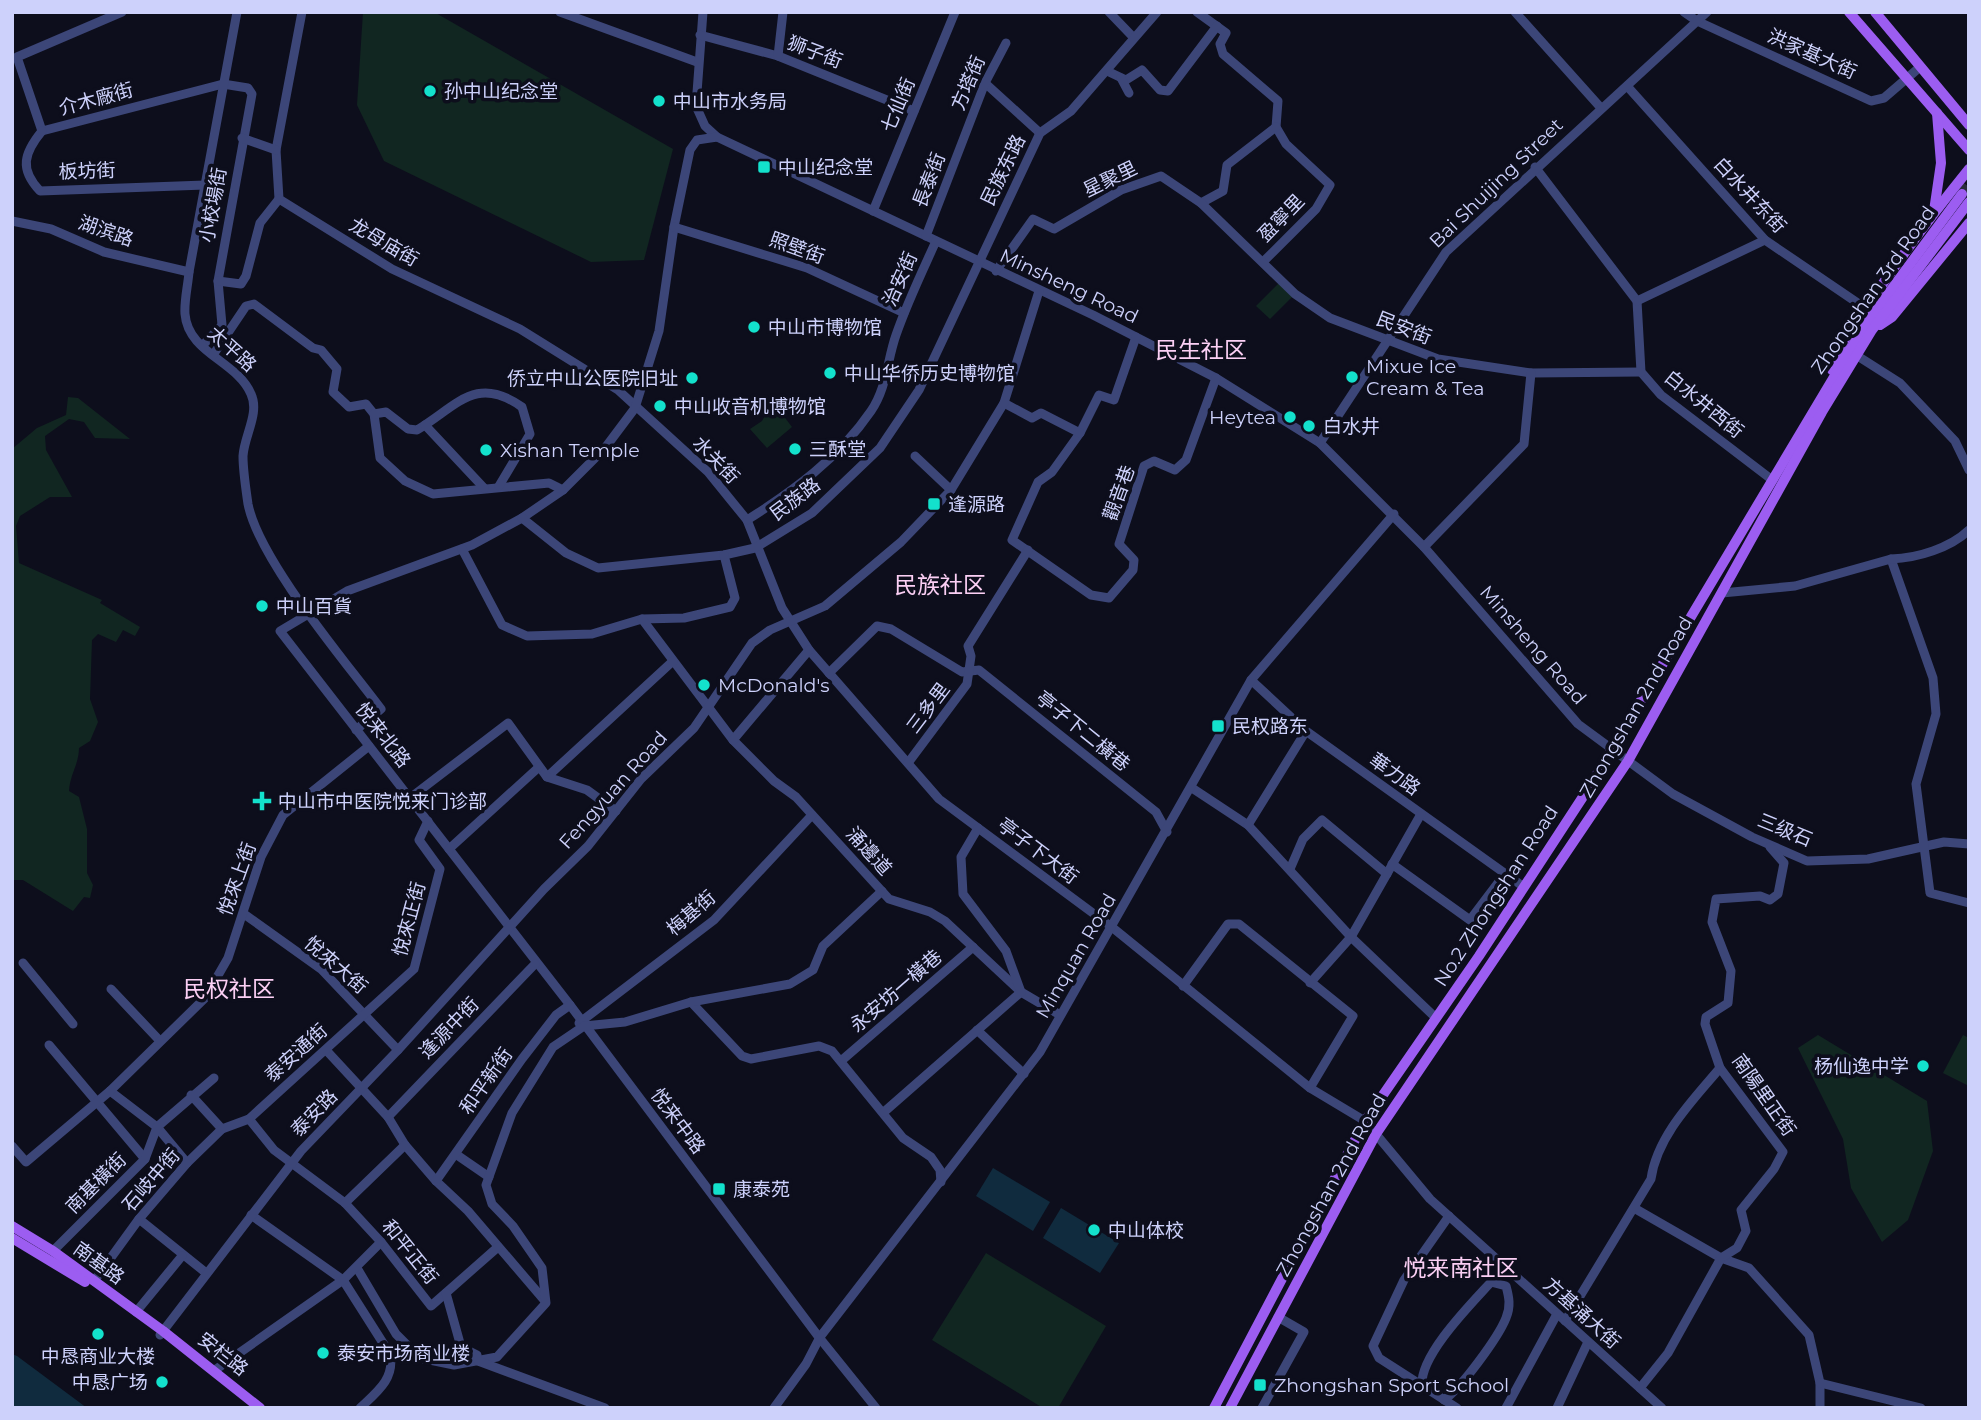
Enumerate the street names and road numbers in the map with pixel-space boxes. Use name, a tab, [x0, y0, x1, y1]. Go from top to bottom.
street label: 洪家基大街	[1764, 24, 1860, 84]
street label: 狮子街	[784, 31, 846, 73]
street label: 方塔街	[946, 52, 990, 114]
street label: 七仙街	[876, 74, 920, 136]
street label: 介木廠街	[56, 78, 136, 120]
street label: Bai Shuijing Street	[1424, 113, 1568, 253]
street label: 民族东路	[976, 131, 1030, 209]
street label: 長泰街	[908, 149, 950, 211]
street label: 白水井东街	[1709, 152, 1791, 238]
street label: 星聚里	[1079, 156, 1141, 202]
street label: 板坊街	[58, 159, 116, 183]
street label: 小校場街	[195, 166, 231, 244]
street label: 盈寧里	[1253, 190, 1309, 246]
street label: Zhongshan 3rd Road	[1806, 202, 1940, 378]
street label: 湖滨路	[75, 211, 137, 251]
street label: 龙母庙街	[345, 213, 423, 271]
street label: 照壁街	[766, 227, 828, 269]
street label: Minsheng Road	[996, 244, 1142, 328]
street label: 治安街	[878, 248, 922, 310]
street label: 民安街	[1373, 307, 1435, 349]
street label: 太平路	[203, 321, 261, 377]
street label: 白水井西街	[1660, 365, 1748, 443]
street label: 水关街	[688, 432, 744, 488]
street label: 觀音巷	[1098, 462, 1140, 524]
street label: 民族路	[765, 473, 825, 525]
street label: Minsheng Road	[1475, 581, 1591, 709]
street label: Zhongshan 2nd Road	[1575, 612, 1697, 802]
street label: 三多里	[902, 678, 954, 738]
street label: 亭子下二橫巷	[1031, 686, 1135, 776]
street label: 悦来北路	[351, 698, 415, 772]
street label: Fengyuan Road	[554, 726, 672, 854]
street label: 華力路	[1365, 748, 1425, 800]
street label: No.2 Zhongshan Road	[1429, 801, 1563, 991]
street label: 三级石	[1754, 809, 1816, 851]
street label: 亭子下大街	[993, 813, 1083, 889]
street label: 涌邊道	[841, 822, 897, 880]
street label: 悅來上街	[213, 839, 261, 919]
street label: 悅來正街	[388, 879, 430, 959]
street label: 梅基街	[662, 886, 720, 940]
street label: Minquan Road	[1031, 889, 1121, 1023]
street label: 悅來大街	[300, 931, 372, 999]
street label: 永安坊一橫巷	[845, 945, 947, 1037]
street label: 逢源中街	[414, 993, 484, 1063]
street label: 泰安通街	[260, 1019, 332, 1087]
street label: 和平新街	[455, 1043, 517, 1119]
street label: 南陽里正街	[1727, 1049, 1801, 1141]
street label: 悦来中路	[646, 1084, 710, 1158]
street label: 泰安路	[286, 1085, 342, 1141]
street label: Zhongshan 2nd Road	[1271, 1090, 1391, 1280]
street label: 石岐中街	[117, 1144, 185, 1216]
street label: 南基橫街	[61, 1148, 131, 1218]
street label: 和平正街	[377, 1215, 443, 1289]
street label: 南基路	[69, 1237, 129, 1289]
street label: 方基涌大街	[1539, 1273, 1625, 1353]
street label: 安栏路	[193, 1327, 253, 1381]

